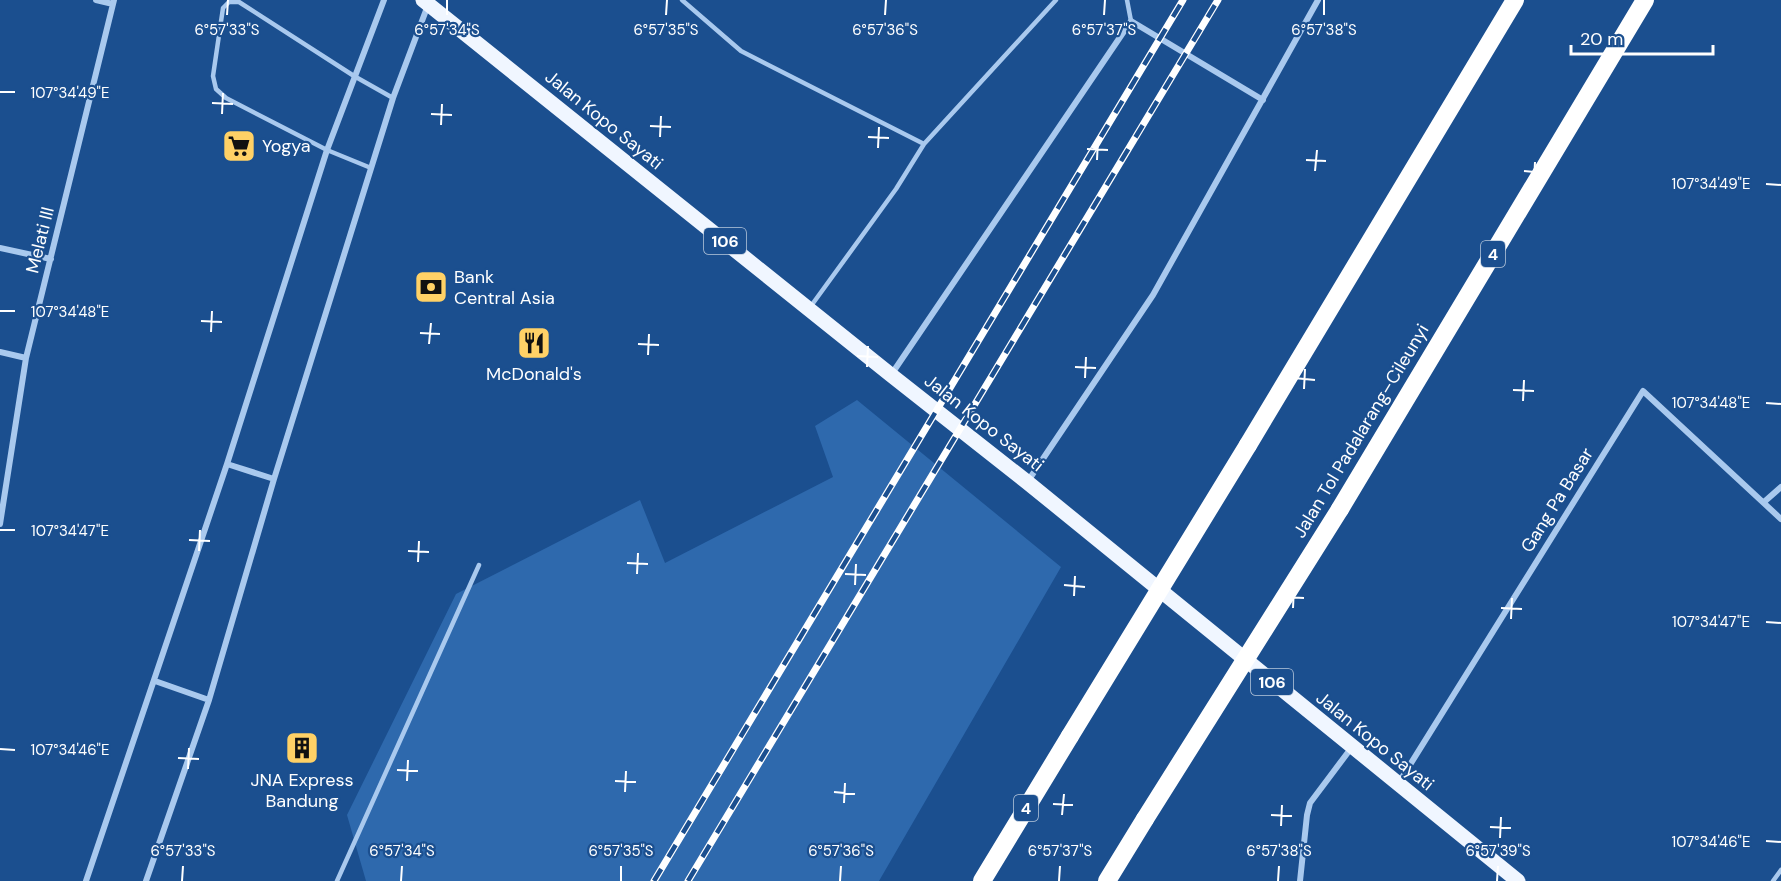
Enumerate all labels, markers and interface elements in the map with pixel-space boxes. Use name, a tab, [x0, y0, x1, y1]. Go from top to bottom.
scale bar	[1571, 18, 1714, 56]
text: 6°57'33"S	[194, 20, 260, 40]
text: 6°57'34"S	[414, 20, 480, 40]
text: 6°57'35"S	[633, 20, 699, 40]
text: 6°57'36"S	[852, 20, 918, 40]
text: 6°57'37"S	[1072, 20, 1137, 40]
text: 6°57'38"S	[1291, 20, 1357, 40]
text: 20 m	[1580, 27, 1623, 51]
street label: Jalan Kopo Sayati	[540, 65, 668, 175]
text: 107°34'49"E	[31, 83, 109, 103]
supermarket icon: Yogya	[221, 128, 257, 164]
place label: Yogya	[262, 134, 310, 158]
text: 107°34'49"E	[1672, 174, 1750, 194]
street label: Melati III	[20, 204, 60, 276]
road number: 106	[704, 228, 746, 254]
road number: 4	[1481, 241, 1505, 267]
place label: Bank Central Asia	[454, 265, 555, 310]
bank icon: Bank Central Asia	[413, 269, 449, 305]
text: 107°34'48"E	[31, 302, 109, 322]
street label: Jalan Tol Padalarang–Cileunyi	[1288, 320, 1434, 542]
restaurant icon: McDonald's	[516, 325, 552, 361]
place label: McDonald's	[486, 362, 582, 386]
street label: Jalan Kopo Sayati	[919, 369, 1049, 477]
text: 107°34'48"E	[1672, 393, 1750, 413]
street label: Gang Pa Basar	[1515, 443, 1599, 557]
text: 107°34'47"E	[31, 521, 109, 541]
text: 107°34'47"E	[1672, 612, 1750, 632]
road number: 106	[1251, 669, 1293, 695]
street label: Jalan Kopo Sayati	[1311, 686, 1439, 796]
building icon: JNA Express Bandung	[284, 730, 320, 766]
text: 107°34'46"E	[31, 740, 109, 760]
place label: JNA Express Bandung	[250, 768, 354, 813]
road number: 4	[1014, 795, 1038, 821]
text: 107°34'46"E	[1672, 832, 1750, 852]
text: 6°57'33"S	[150, 841, 216, 861]
text: 6°57'34"S	[369, 841, 435, 861]
text: 6°57'35"S	[588, 841, 654, 861]
text: 6°57'36"S	[808, 841, 874, 861]
text: 6°57'37"S	[1028, 841, 1093, 861]
text: 6°57'38"S	[1246, 841, 1312, 861]
text: 6°57'39"S	[1465, 841, 1531, 861]

